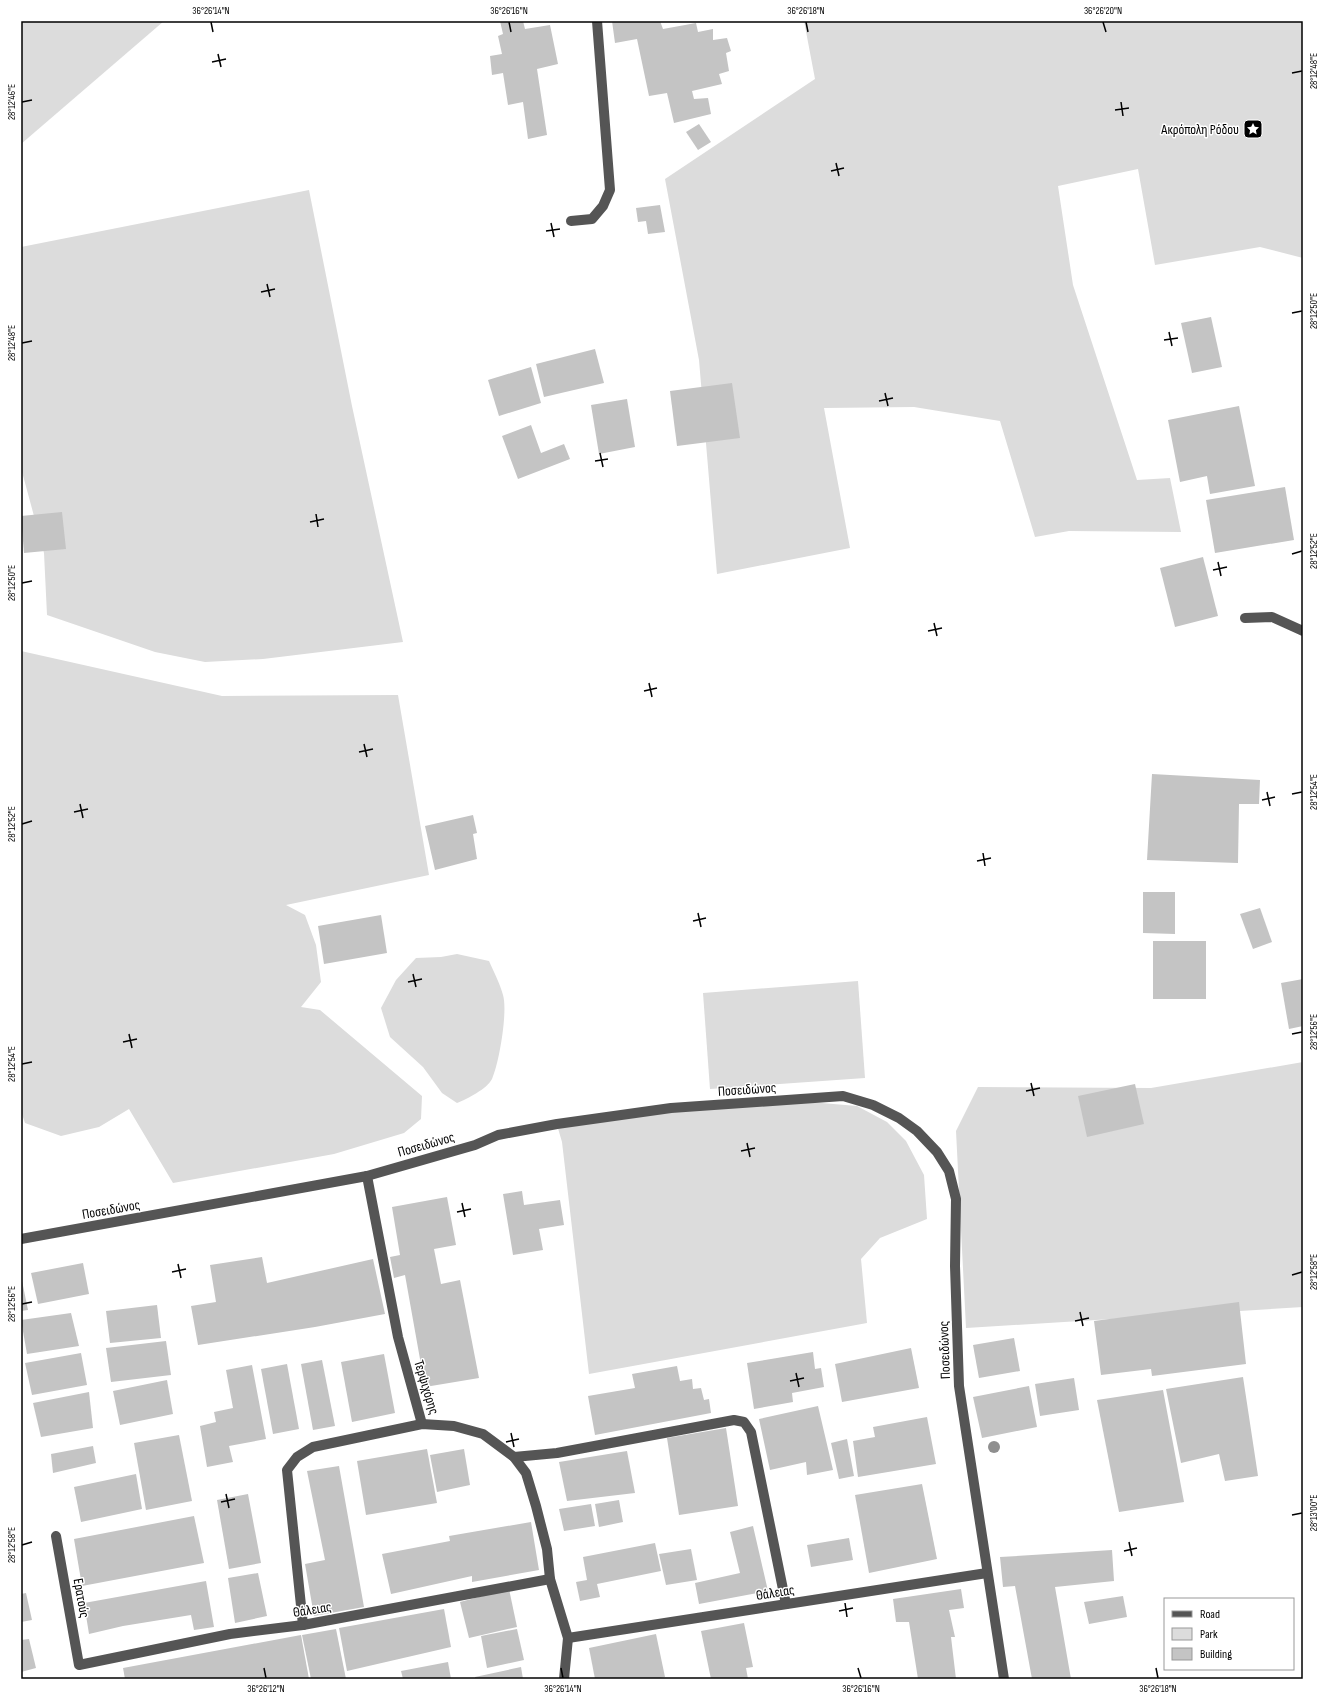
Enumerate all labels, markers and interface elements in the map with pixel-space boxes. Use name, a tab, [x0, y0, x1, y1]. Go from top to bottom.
text: 36°26'14"N	[192, 5, 230, 17]
text: 36°26'16"N	[490, 5, 528, 17]
text: 36°26'18"N	[787, 5, 825, 17]
text: 36°26'20"N	[1084, 5, 1122, 17]
text: 28°12'48"E	[1308, 53, 1320, 89]
text: 28°12'46"E	[6, 84, 18, 120]
place icon: Ακρόπολη Ρόδου	[1242, 118, 1264, 140]
place label: Ακρόπολη Ρόδου	[1160, 121, 1239, 138]
text: 28°12'50"E	[1308, 293, 1320, 329]
text: 28°12'48"E	[6, 325, 18, 361]
text: 28°12'52"E	[1308, 533, 1320, 569]
text: 28°12'50"E	[6, 565, 18, 601]
text: 28°12'54"E	[1308, 774, 1320, 810]
text: 28°12'52"E	[6, 806, 18, 842]
text: 28°12'56"E	[1308, 1014, 1320, 1050]
text: 28°12'54"E	[6, 1046, 18, 1082]
street label: Ποσειδώνος	[717, 1079, 777, 1100]
street label: Ποσειδώνος	[396, 1128, 457, 1161]
street label: Ποσειδώνος	[81, 1196, 141, 1223]
text: 28°12'58"E	[1308, 1254, 1320, 1290]
text: 28°12'56"E	[6, 1286, 18, 1322]
street label: Ποσειδώνος	[935, 1321, 954, 1379]
street label: Τερψιχόρης	[410, 1358, 443, 1416]
text: 28°13'00"E	[1308, 1495, 1320, 1531]
text: 28°12'58"E	[6, 1527, 18, 1563]
street label: Ερατούς	[70, 1577, 93, 1619]
street label: Θάλειας	[755, 1581, 796, 1604]
street label: Θάλειας	[292, 1598, 333, 1621]
legend	[1164, 1598, 1294, 1670]
text: Road	[1200, 1607, 1220, 1622]
text: Park	[1200, 1627, 1218, 1642]
text: Building	[1200, 1647, 1232, 1662]
text: 36°26'12"N	[247, 1683, 285, 1695]
text: 36°26'14"N	[544, 1683, 582, 1695]
text: 36°26'16"N	[842, 1683, 880, 1695]
text: 36°26'18"N	[1139, 1683, 1177, 1695]

